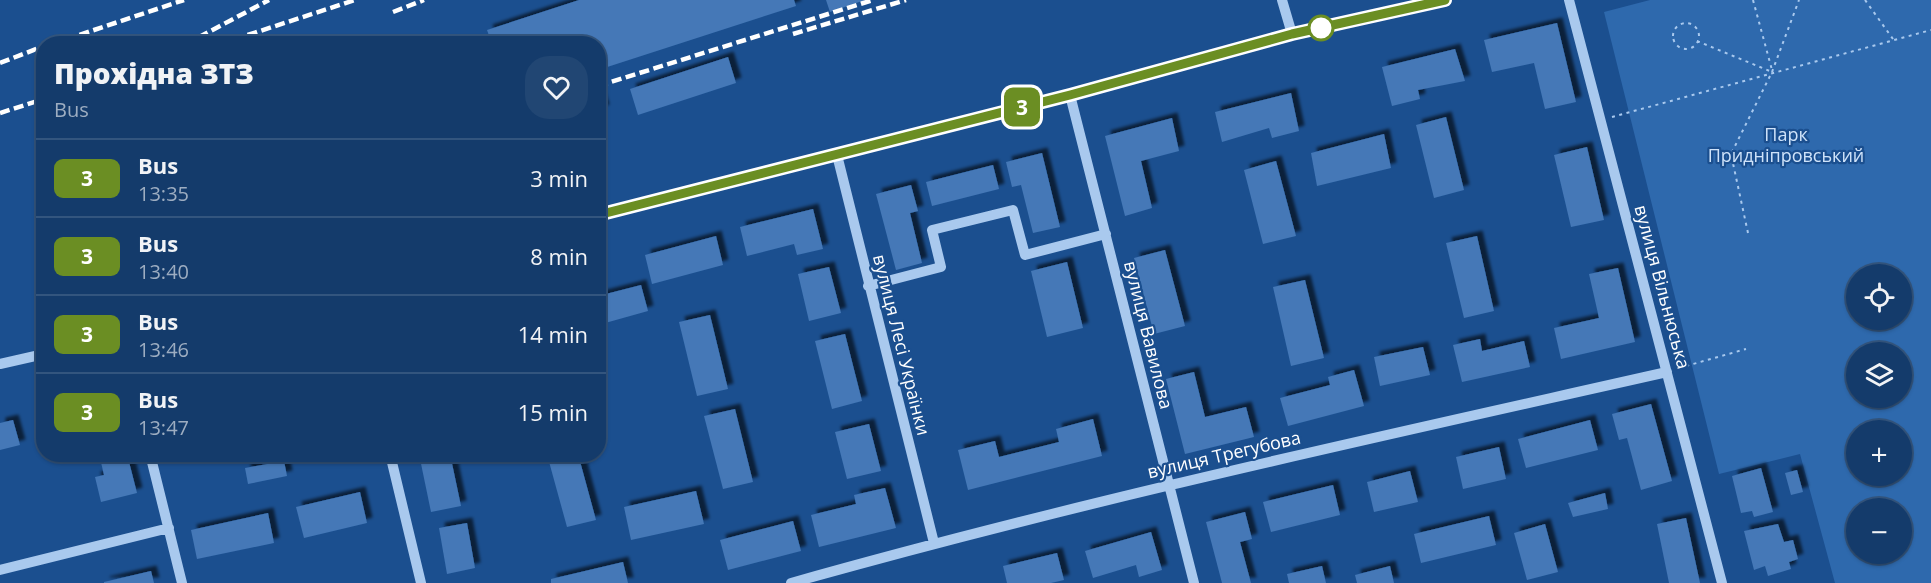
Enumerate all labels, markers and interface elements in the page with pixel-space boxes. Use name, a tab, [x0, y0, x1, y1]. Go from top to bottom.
unlabelled marker	[1308, 15, 1334, 41]
text: Прохідна ЗТЗ	[54, 54, 254, 92]
button: heart	[525, 56, 588, 119]
line badge: 3	[1002, 88, 1042, 126]
text: 3	[1016, 93, 1028, 121]
text: Bus	[54, 96, 89, 123]
park label: Парк Придніпровський	[1708, 122, 1864, 167]
text: Bus	[138, 150, 178, 180]
text: 3 min	[530, 163, 588, 193]
text: 3	[81, 164, 93, 192]
text: 13:35	[138, 180, 189, 207]
street label: вулиця Вільнюська	[1630, 202, 1696, 371]
text: Bus	[138, 228, 178, 258]
text: 8 min	[530, 241, 588, 271]
text: 3	[81, 242, 93, 270]
street label: вулиця Лесі Українки	[868, 252, 936, 438]
text: 13:40	[138, 258, 189, 285]
street label: вулиця Вавилова	[1119, 258, 1179, 411]
map controls	[1846, 264, 1912, 564]
button: locate	[1846, 264, 1912, 330]
text: Bus	[138, 306, 178, 336]
text: 14 min	[518, 319, 588, 349]
text: 3	[81, 320, 93, 348]
text: 13:46	[138, 336, 189, 363]
button: layers	[1846, 342, 1912, 408]
text: Bus	[138, 384, 178, 414]
text: 15 min	[518, 397, 588, 427]
text: 3	[81, 398, 93, 426]
text: 13:47	[138, 414, 189, 441]
button: +	[1846, 420, 1912, 486]
street label: вулиця Трегубова	[1145, 425, 1303, 483]
button: −	[1846, 498, 1912, 564]

